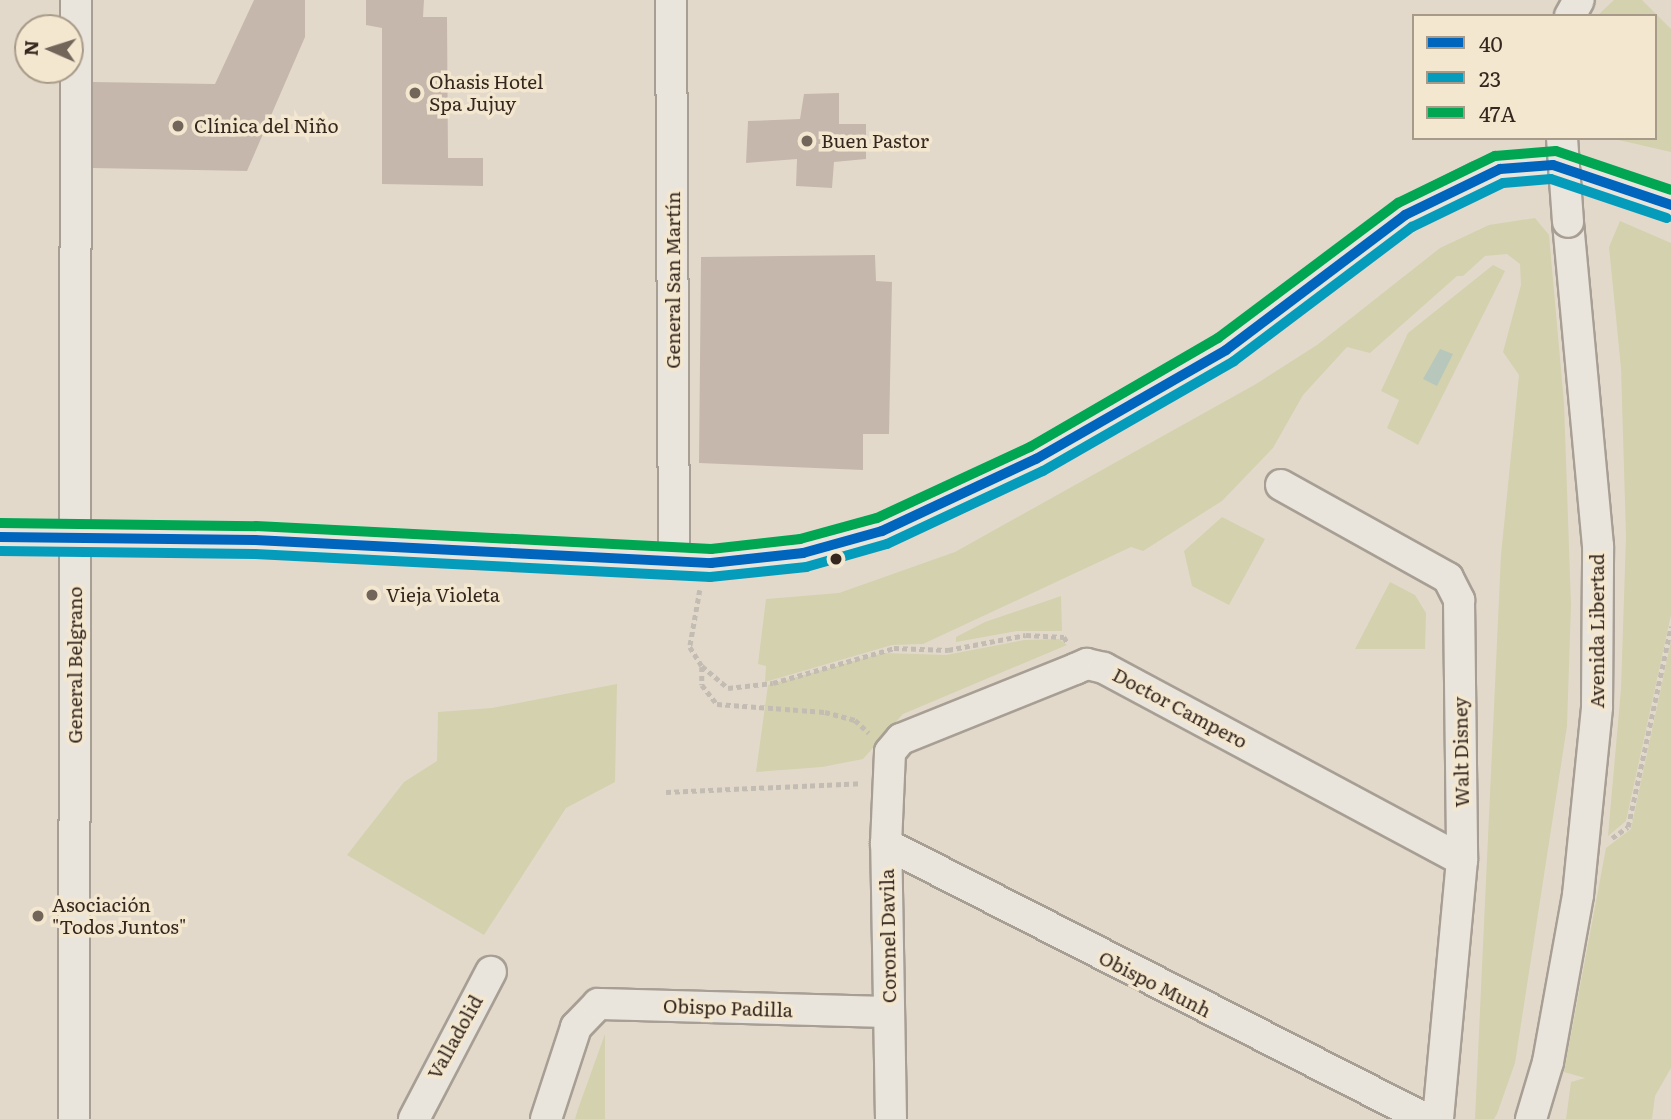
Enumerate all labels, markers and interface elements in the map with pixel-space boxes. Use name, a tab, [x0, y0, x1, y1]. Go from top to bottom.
north arrow	[14, 14, 84, 84]
legend	[1412, 14, 1657, 140]
text: 40	[1479, 27, 1503, 58]
text: N	[16, 39, 44, 57]
text: 23	[1479, 62, 1501, 93]
place label: Ohasis Hotel Spa Jujuy	[429, 71, 543, 115]
marker: Ohasis Hotel Spa Jujuy	[407, 85, 423, 101]
text: 47A	[1479, 97, 1516, 128]
place label: Clínica del Niño	[194, 115, 339, 137]
marker: Clínica del Niño	[168, 116, 188, 136]
place label: Buen Pastor	[821, 130, 929, 152]
marker: Buen Pastor	[799, 133, 815, 149]
street label: General San Martín	[662, 191, 684, 369]
unlabelled marker	[829, 552, 843, 566]
street label: Avenida Libertad	[1586, 554, 1608, 708]
place label: Vieja Violeta	[386, 584, 500, 606]
street label: General Belgrano	[64, 586, 86, 744]
marker: Vieja Violeta	[364, 587, 380, 603]
street label: Doctor Campero	[1109, 663, 1251, 753]
street label: Walt Disney	[1449, 696, 1473, 808]
street label: Coronel Davila	[875, 869, 901, 1003]
place label: Asociación "Todos Juntos"	[52, 894, 186, 938]
marker: Asociación "Todos Juntos"	[30, 908, 46, 924]
street label: Obispo Munh	[1095, 946, 1215, 1022]
street label: Valladolid	[423, 991, 487, 1083]
street label: Obispo Padilla	[663, 994, 793, 1022]

